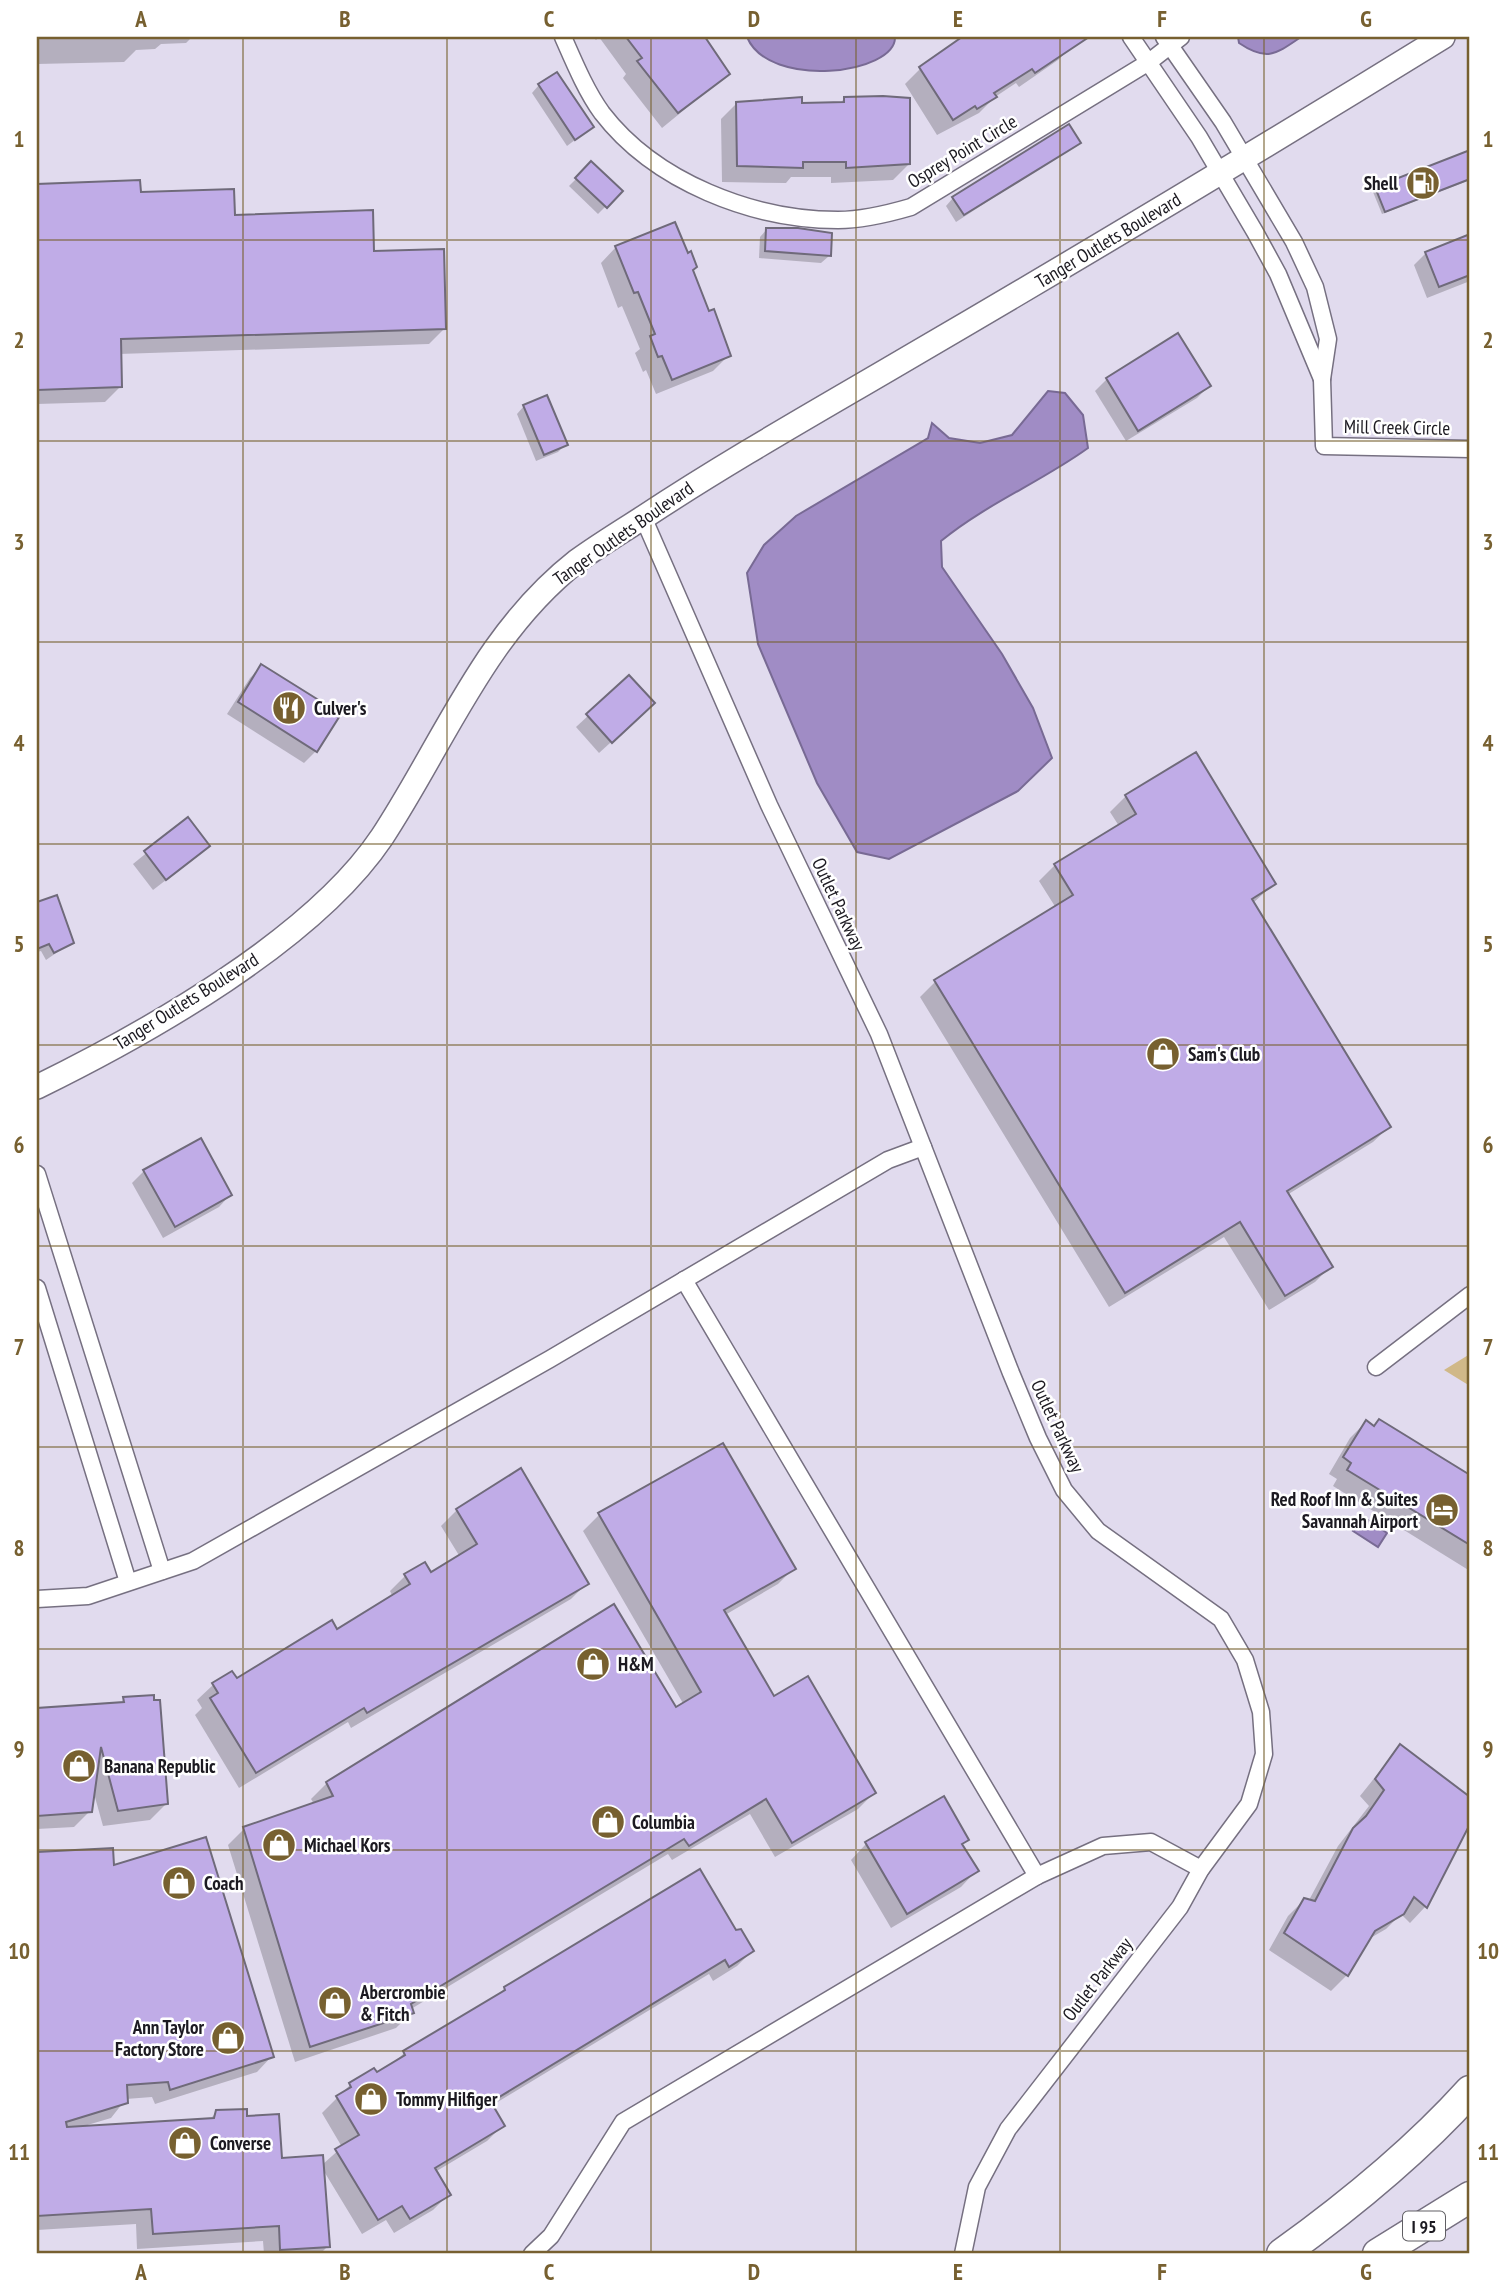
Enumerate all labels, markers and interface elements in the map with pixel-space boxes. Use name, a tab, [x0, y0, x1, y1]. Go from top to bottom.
text: A	[134, 4, 147, 33]
text: B	[339, 4, 351, 33]
text: C	[544, 4, 555, 33]
text: D	[748, 4, 760, 33]
text: E	[953, 4, 963, 33]
text: F	[1157, 4, 1167, 33]
text: G	[1360, 4, 1372, 33]
street label: Osprey Point Circle	[903, 109, 1021, 193]
text: 1	[14, 124, 25, 153]
text: 1	[1483, 124, 1494, 153]
fuel station icon: Shell	[1404, 164, 1442, 202]
place label: Shell	[1364, 171, 1398, 195]
street label: Tanger Outlets Boulevard	[1031, 187, 1185, 293]
text: 2	[14, 325, 25, 354]
text: 2	[1483, 325, 1494, 354]
street label: Mill Creek Circle	[1344, 414, 1451, 440]
street label: Tanger Outlets Boulevard	[548, 476, 698, 590]
text: 3	[14, 527, 25, 556]
text: 3	[1483, 527, 1494, 556]
restaurant icon: Culver's	[270, 689, 308, 727]
place label: Culver's	[314, 696, 367, 720]
text: 4	[14, 728, 25, 757]
text: 4	[1483, 728, 1494, 757]
street label: Outlet Parkway	[807, 854, 871, 955]
text: 5	[14, 929, 25, 958]
text: 5	[1483, 929, 1494, 958]
street label: Tanger Outlets Boulevard	[109, 947, 263, 1055]
shop icon: Sam's Club	[1144, 1035, 1182, 1073]
place label: Sam's Club	[1188, 1042, 1260, 1066]
text: 6	[14, 1130, 25, 1159]
text: 6	[1483, 1130, 1494, 1159]
text: 7	[14, 1332, 25, 1361]
text: 7	[1483, 1332, 1494, 1361]
street label: Outlet Parkway	[1026, 1376, 1090, 1477]
place label: Red Roof Inn & Suites Savannah Airport	[1271, 1487, 1418, 1533]
hotel icon: Red Roof Inn & Suites Savannah Airport	[1423, 1491, 1461, 1529]
text: 8	[14, 1533, 25, 1562]
text: 8	[1483, 1533, 1494, 1562]
shop icon: H&M	[574, 1645, 612, 1683]
place label: H&M	[618, 1652, 654, 1676]
text: 9	[14, 1734, 25, 1763]
text: 9	[1483, 1734, 1494, 1763]
shop icon: Banana Republic	[60, 1747, 98, 1785]
place label: Banana Republic	[104, 1754, 216, 1778]
shop icon: Columbia	[589, 1803, 627, 1841]
place label: Columbia	[632, 1810, 695, 1834]
shop icon: Michael Kors	[260, 1826, 298, 1864]
place label: Michael Kors	[304, 1833, 391, 1857]
shop icon: Coach	[160, 1864, 198, 1902]
place label: Coach	[204, 1871, 244, 1895]
street label: Outlet Parkway	[1057, 1932, 1138, 2026]
text: 10	[8, 1936, 30, 1965]
text: 10	[1477, 1936, 1499, 1965]
place label: Abercrombie & Fitch	[359, 1980, 446, 2026]
shop icon: Abercrombie & Fitch	[316, 1984, 354, 2022]
place label: Ann Taylor Factory Store	[115, 2015, 204, 2061]
shop icon: Ann Taylor Factory Store	[209, 2019, 247, 2057]
shop icon: Tommy Hilfiger	[352, 2080, 390, 2118]
place label: Tommy Hilfiger	[396, 2087, 498, 2111]
shop icon: Converse	[166, 2124, 204, 2162]
place label: Converse	[210, 2131, 271, 2155]
text: 11	[8, 2137, 30, 2166]
text: 11	[1477, 2137, 1499, 2166]
road number: I 95	[1403, 2212, 1445, 2240]
text: A	[134, 2257, 147, 2286]
text: B	[339, 2257, 351, 2286]
text: C	[544, 2257, 555, 2286]
text: D	[748, 2257, 760, 2286]
text: E	[953, 2257, 963, 2286]
text: F	[1157, 2257, 1167, 2286]
text: G	[1360, 2257, 1372, 2286]

